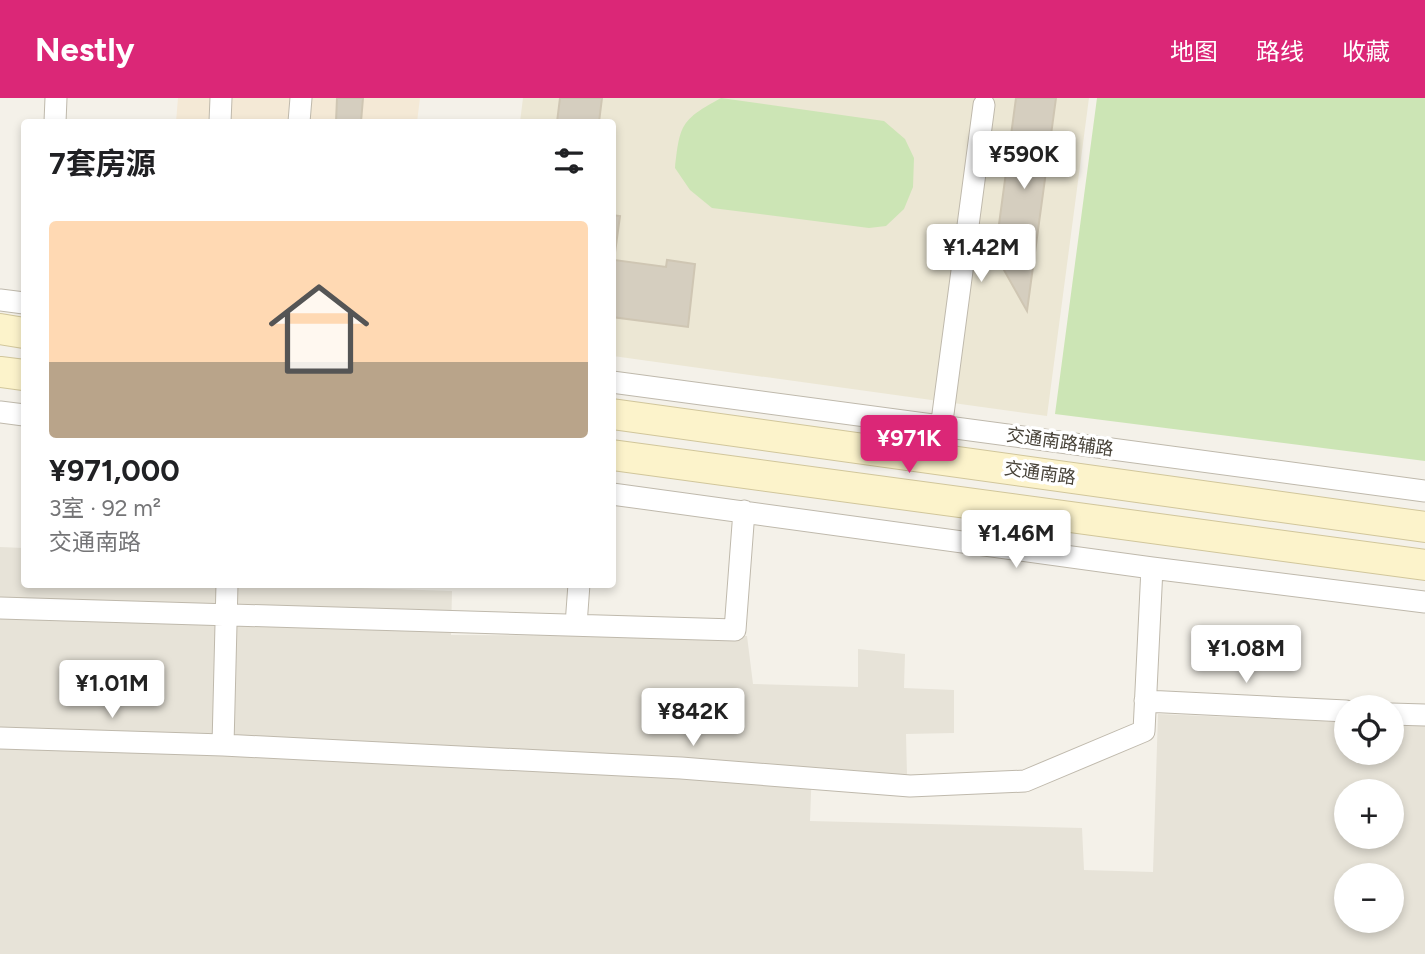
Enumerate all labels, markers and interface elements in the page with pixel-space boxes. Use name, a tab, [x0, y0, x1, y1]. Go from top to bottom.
text: Nestly	[35, 30, 135, 69]
text: 地图	[1170, 37, 1218, 66]
text: 路线	[1256, 37, 1304, 66]
text: 收藏	[1342, 37, 1390, 66]
pin: ¥590K	[975, 132, 1073, 191]
text: ¥590K	[989, 140, 1059, 168]
icon: filters	[550, 142, 588, 180]
text: 7套房源	[49, 145, 156, 182]
pin: ¥1.42M	[924, 225, 1038, 284]
text: ¥1.42M	[943, 233, 1019, 261]
icon: home	[256, 266, 382, 392]
pin: ¥971K	[860, 416, 958, 475]
text: ¥971K	[877, 424, 941, 452]
street label: 交通南路辅路	[1005, 424, 1115, 460]
text: ¥971,000	[49, 452, 180, 489]
street label: 交通南路	[1003, 457, 1077, 489]
text: 3室 · 92 m²	[49, 494, 161, 522]
pin: ¥1.46M	[959, 510, 1073, 570]
text: ¥1.46M	[978, 519, 1054, 547]
text: 交通南路	[49, 528, 141, 556]
pin: ¥1.08M	[1189, 626, 1303, 685]
text: ¥1.08M	[1207, 634, 1285, 662]
pin: ¥1.01M	[55, 660, 169, 720]
text: ¥1.01M	[75, 669, 149, 697]
pin: ¥842K	[644, 688, 742, 748]
map controls	[1334, 695, 1404, 933]
button: locate	[1334, 695, 1404, 765]
text: ¥842K	[658, 697, 728, 725]
button: +	[1334, 779, 1404, 849]
button: −	[1334, 863, 1404, 933]

